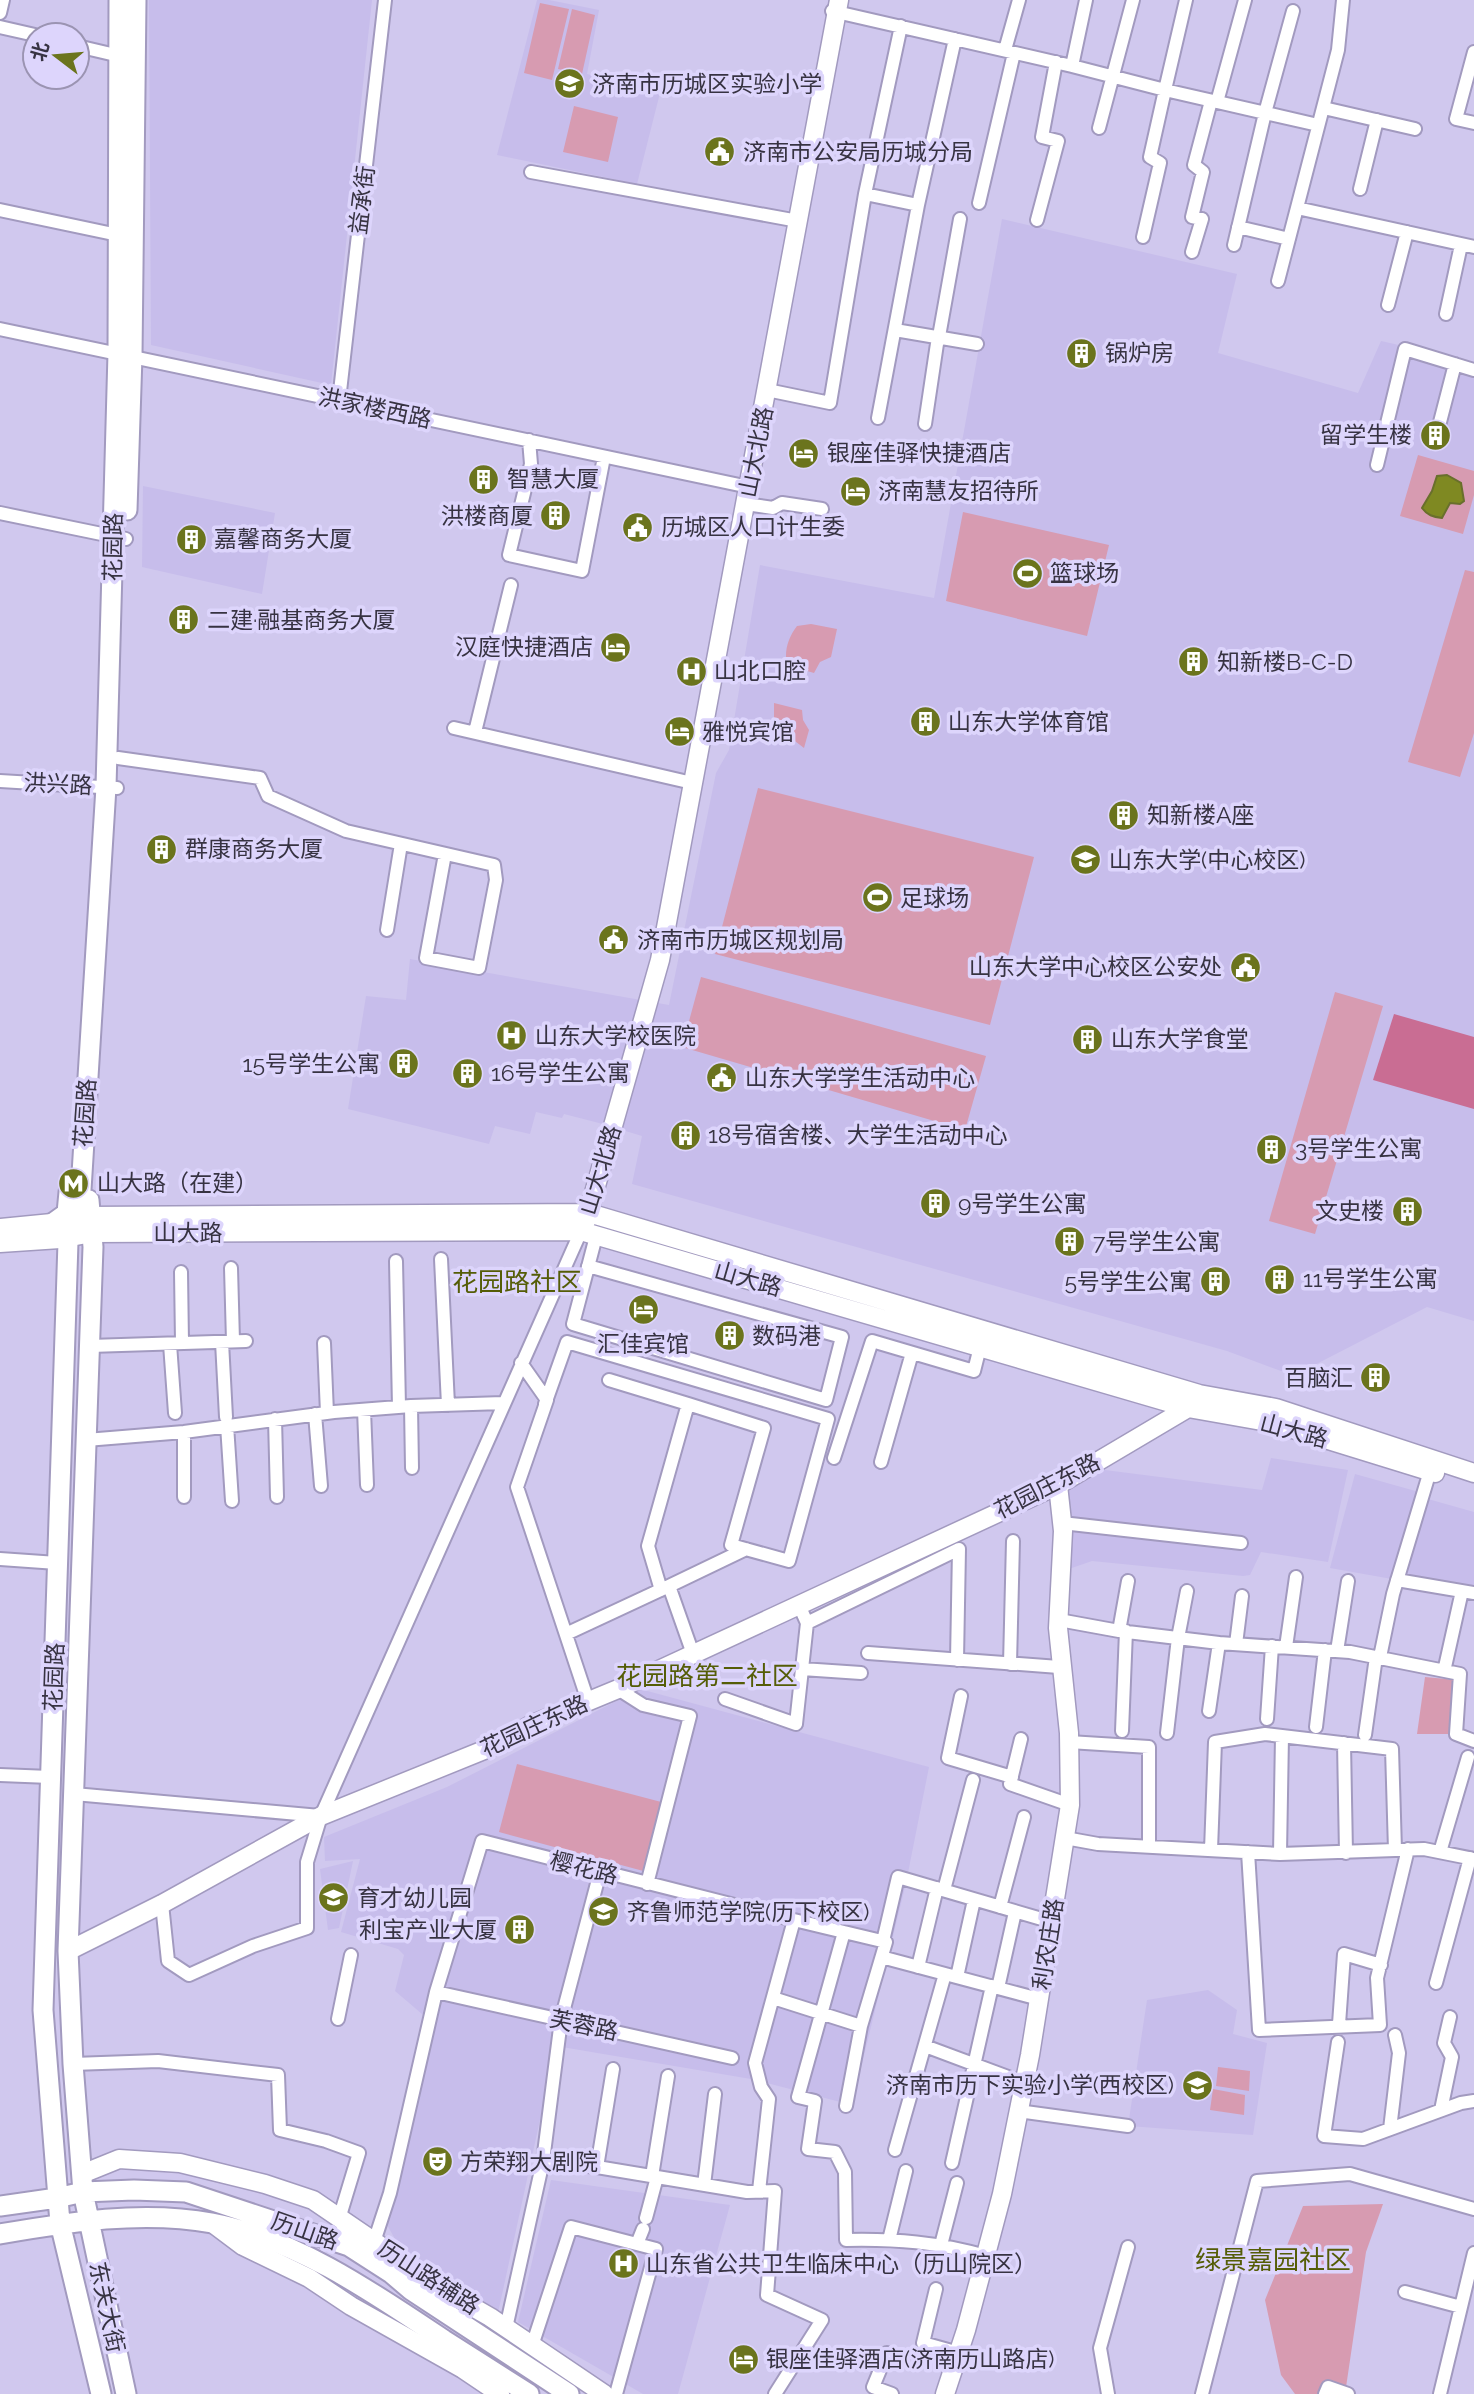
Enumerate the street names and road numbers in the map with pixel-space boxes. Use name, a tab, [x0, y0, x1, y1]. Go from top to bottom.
street label: 益承街	[344, 164, 379, 236]
street label: 洪家楼西路	[316, 382, 434, 433]
street label: 山大北路	[733, 404, 778, 500]
street label: 花园路	[98, 512, 127, 582]
street label: 洪兴路	[23, 768, 93, 799]
street label: 花园路	[69, 1078, 100, 1148]
street label: 山大北路	[573, 1122, 626, 1218]
street label: 山大路	[154, 1219, 223, 1246]
street label: 山大路	[711, 1256, 785, 1301]
street label: 山大路	[1257, 1409, 1331, 1452]
street label: 花园庄东路	[989, 1447, 1104, 1524]
street label: 花园路	[39, 1642, 68, 1712]
street label: 花园庄东路	[476, 1689, 592, 1762]
street label: 樱花路	[547, 1846, 621, 1889]
street label: 利农庄路	[1027, 1896, 1068, 1991]
street label: 芙蓉路	[548, 2004, 621, 2045]
street label: 历山路	[268, 2207, 342, 2255]
street label: 历山路辅路	[374, 2234, 485, 2319]
street label: 东关大街	[85, 2259, 130, 2355]

